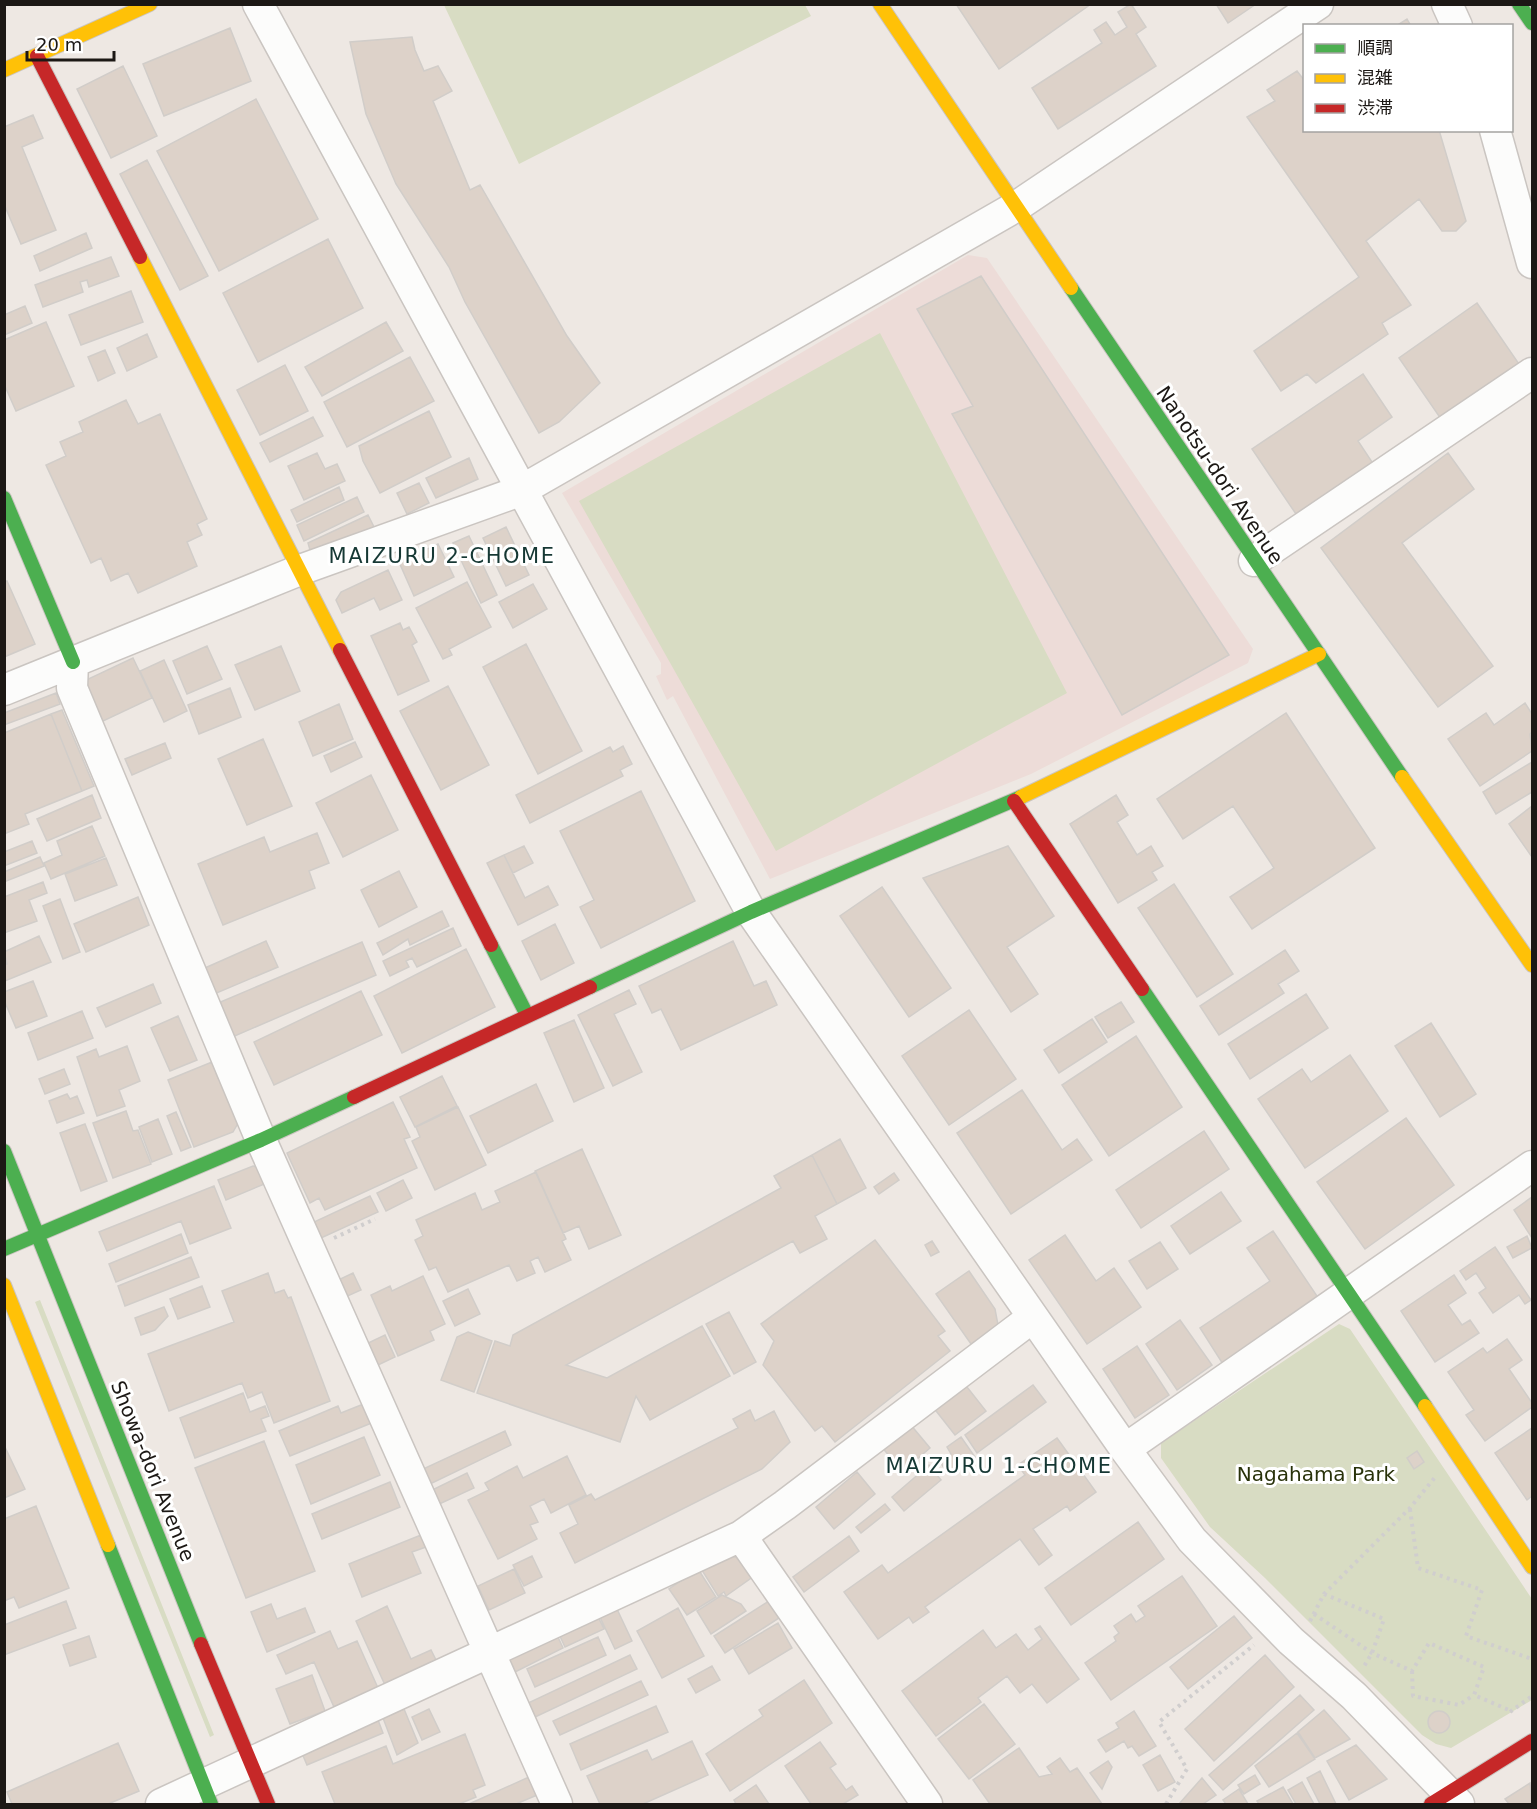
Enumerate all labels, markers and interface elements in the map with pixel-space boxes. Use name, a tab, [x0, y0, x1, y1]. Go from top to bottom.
scale bar	[27, 24, 114, 62]
legend	[1303, 24, 1513, 132]
text: 20 m	[36, 34, 82, 55]
text: 順調	[1357, 37, 1393, 58]
text: 混雑	[1357, 67, 1393, 88]
text: 渋滞	[1357, 97, 1393, 118]
street label: Nanotsu-dori Avenue	[1151, 381, 1289, 569]
district label: MAIZURU 2-CHOME	[329, 544, 555, 568]
street label: Showa-dori Avenue	[106, 1377, 200, 1565]
district label: MAIZURU 1-CHOME	[886, 1454, 1112, 1478]
park label: Nagahama Park	[1237, 1462, 1396, 1486]

